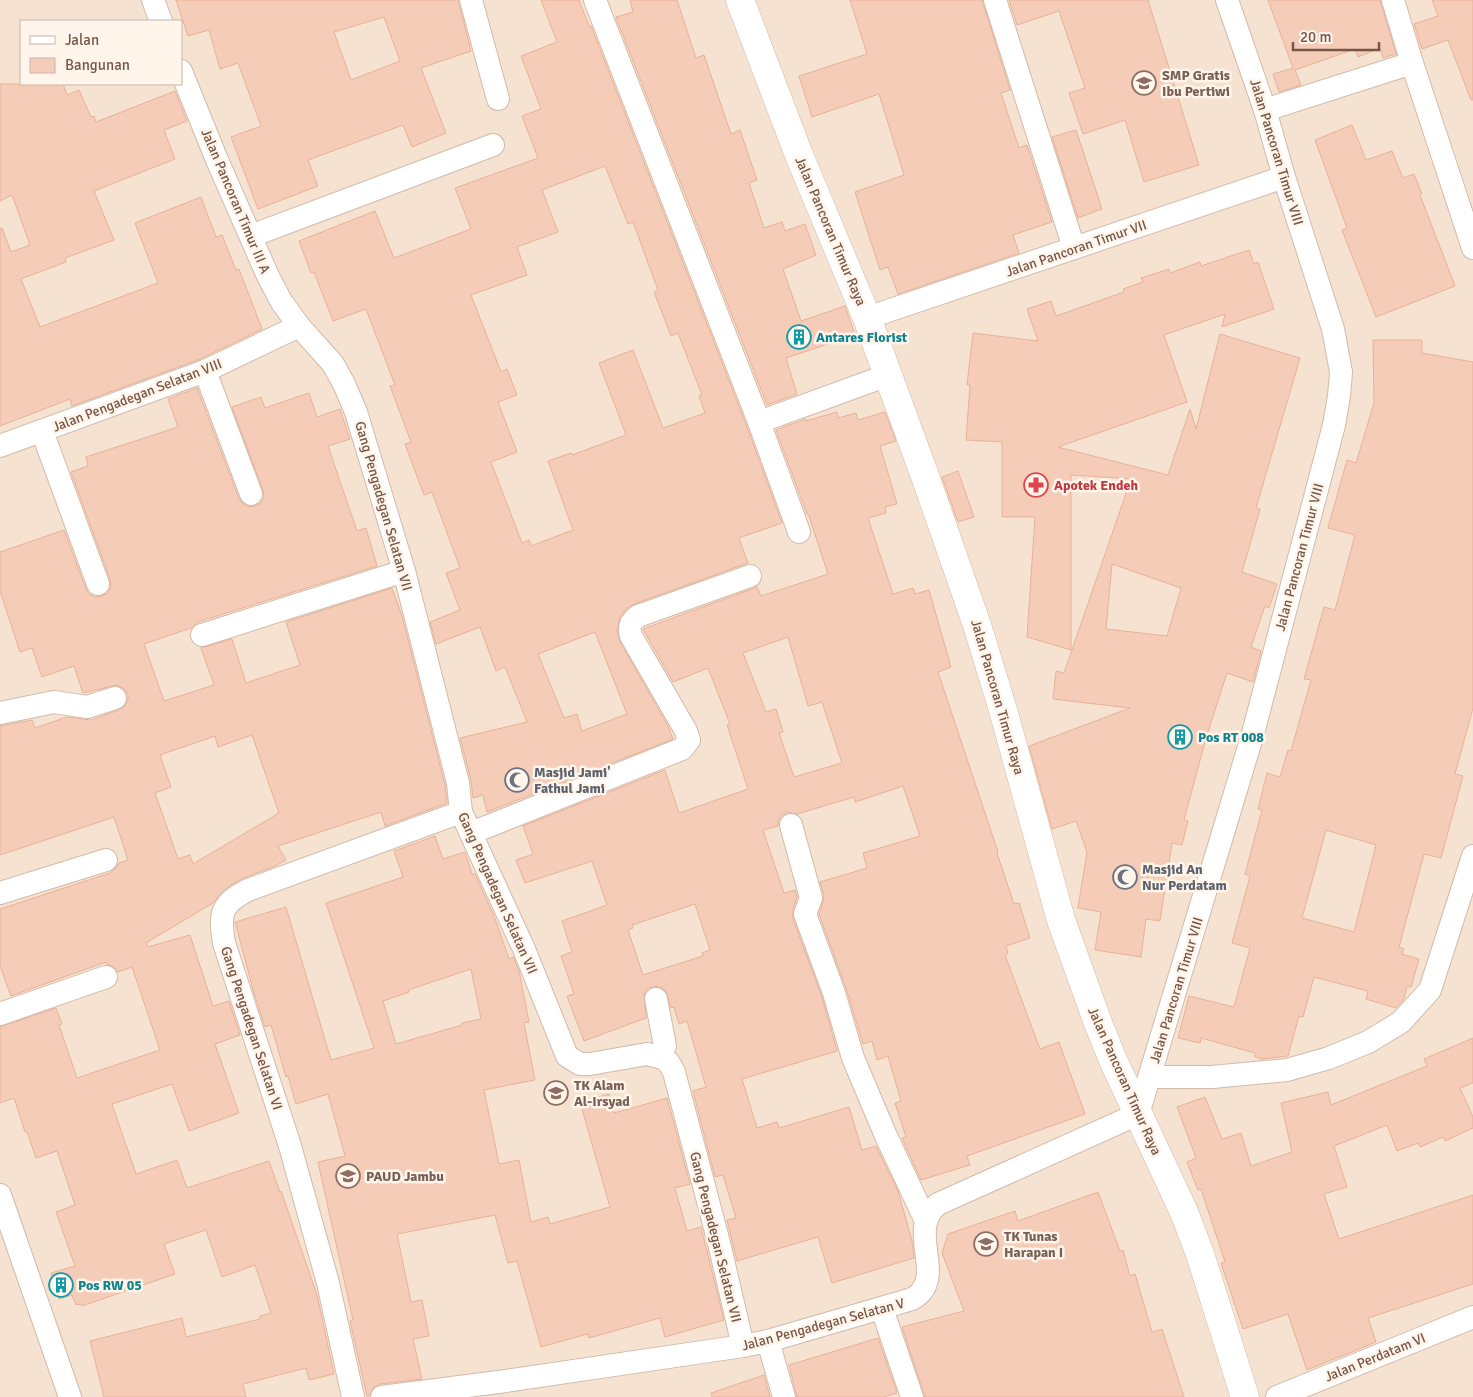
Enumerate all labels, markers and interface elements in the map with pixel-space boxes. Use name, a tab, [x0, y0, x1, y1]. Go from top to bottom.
legend	[20, 20, 182, 85]
scale bar	[1293, 20, 1379, 52]
text: 20 m	[1300, 28, 1331, 46]
text: Jalan	[65, 31, 99, 49]
text: Bangunan	[65, 56, 130, 74]
place label: SMP Gratis Ibu Pertiwi	[1162, 67, 1230, 100]
school or university icon: SMP Gratis Ibu Pertiwi	[1131, 70, 1157, 96]
street label: Jalan Pancoran Timur VIII	[1246, 77, 1307, 227]
street label: Jalan Pancoran Timur III A	[197, 126, 274, 277]
street label: Jalan Pancoran Timur Raya	[791, 154, 870, 308]
street label: Jalan Pancoran Timur VII	[1003, 216, 1149, 281]
building icon: Antares Florist	[786, 324, 812, 350]
place label: Antares Florist	[816, 329, 908, 346]
street label: Jalan Pengadegan Selatan VIII	[50, 355, 224, 436]
street label: Gang Pengadegan Selatan VII	[351, 420, 416, 593]
pharmacy icon: Apotek Endeh	[1023, 472, 1049, 498]
place label: Apotek Endeh	[1054, 477, 1138, 494]
street label: Jalan Pancoran Timur VIII	[1272, 481, 1327, 633]
street label: Jalan Pancoran Timur Raya	[967, 618, 1028, 777]
building icon: Pos RT 008	[1167, 724, 1193, 750]
place label: Pos RT 008	[1198, 729, 1264, 746]
place label: Masjid Jami' Fathul Jami	[534, 764, 610, 797]
mosque icon: Masjid Jami' Fathul Jami	[504, 767, 530, 793]
street label: Gang Pengadegan Selatan VII	[454, 810, 541, 977]
place label: Masjid An Nur Perdatam	[1142, 861, 1227, 894]
mosque icon: Masjid An Nur Perdatam	[1112, 864, 1138, 890]
street label: Jalan Pancoran Timur VIII	[1146, 915, 1207, 1065]
street label: Gang Pengadegan Selatan VI	[217, 944, 286, 1112]
street label: Jalan Pancoran Timur Raya	[1084, 1004, 1165, 1158]
place label: TK Alam Al-Irsyad	[574, 1077, 630, 1110]
school or university icon: TK Alam Al-Irsyad	[543, 1080, 569, 1106]
street label: Gang Pengadegan Selatan VII	[686, 1150, 745, 1324]
school or university icon: PAUD Jambu	[335, 1163, 361, 1189]
place label: PAUD Jambu	[366, 1168, 444, 1185]
place label: TK Tunas Harapan I	[1004, 1228, 1063, 1261]
school or university icon: TK Tunas Harapan I	[973, 1231, 999, 1257]
building icon: Pos RW 05	[48, 1272, 74, 1298]
place label: Pos RW 05	[78, 1277, 142, 1294]
street label: Jalan Pengadegan Selatan V	[740, 1295, 906, 1354]
street label: Jalan Perdatam VI	[1322, 1329, 1428, 1385]

